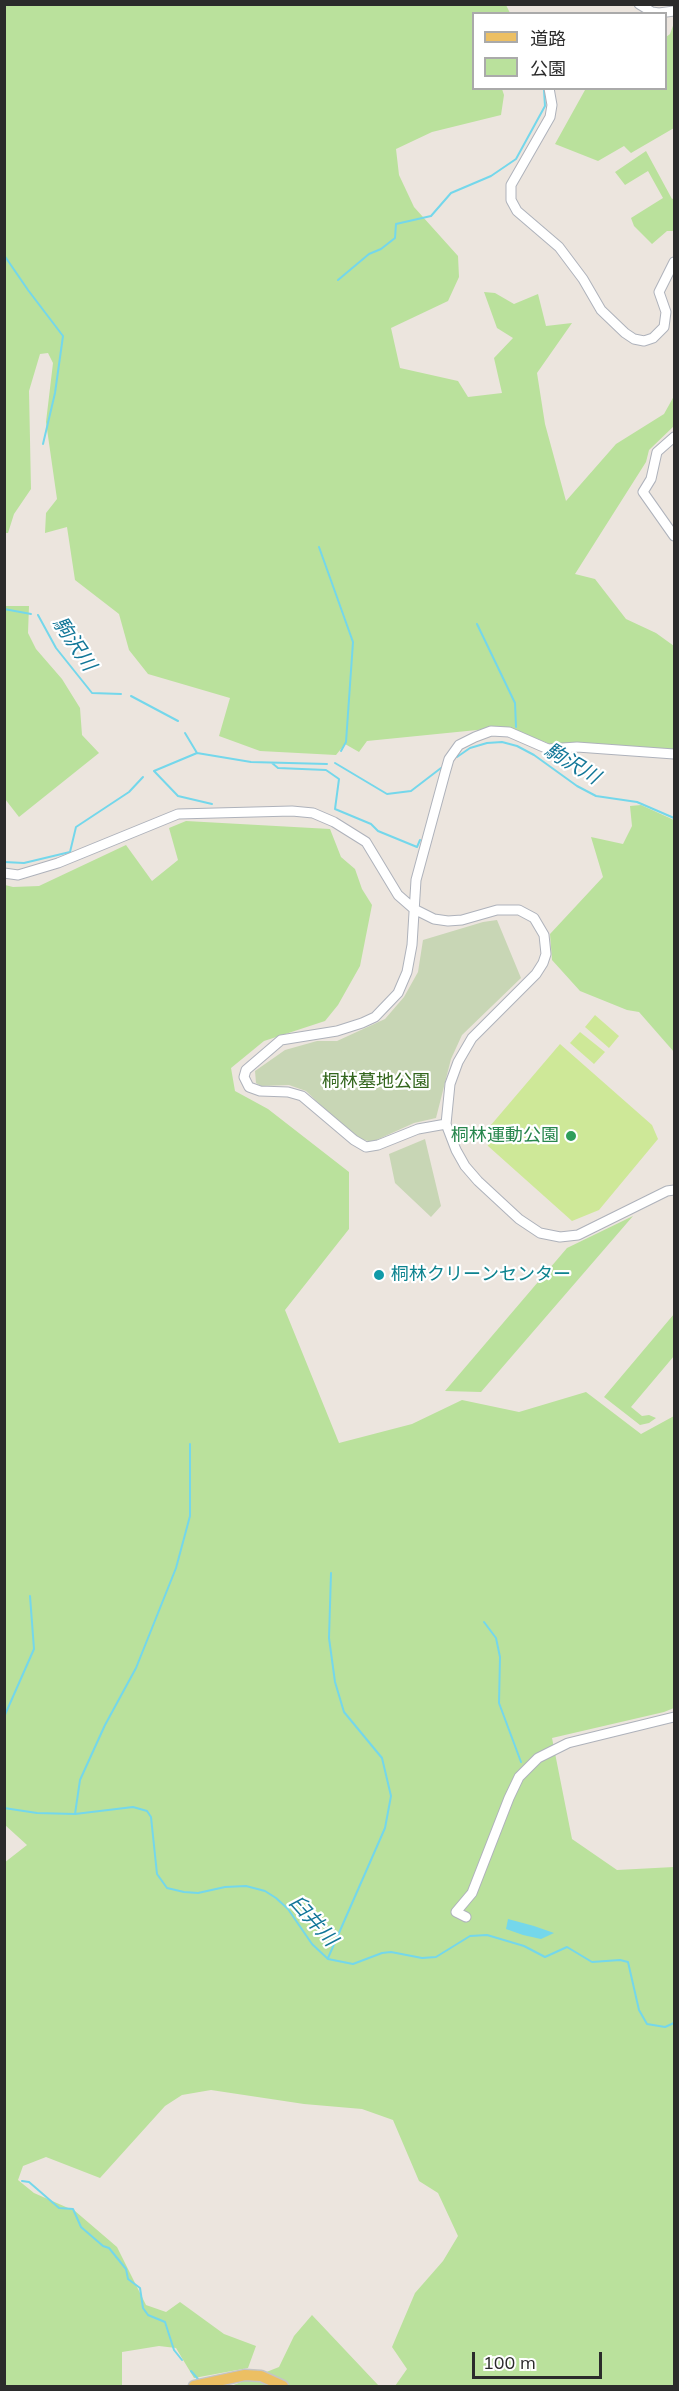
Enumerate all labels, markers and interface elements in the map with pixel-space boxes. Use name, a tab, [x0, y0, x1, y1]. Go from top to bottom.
legend	[472, 12, 667, 90]
text: 道路	[530, 27, 566, 50]
text: 公園	[530, 57, 566, 80]
water label: 駒沢川	[47, 612, 101, 676]
water label: 駒沢川	[540, 738, 604, 790]
park label: 桐林墓地公園	[322, 1071, 430, 1093]
place label: 桐林運動公園	[451, 1125, 559, 1147]
marker: 桐林運動公園	[564, 1129, 578, 1143]
place label: 桐林クリーンセンター	[391, 1264, 571, 1286]
marker: 桐林クリーンセンター	[372, 1268, 386, 1282]
water label: 臼井川	[284, 1891, 342, 1951]
scale bar	[475, 2340, 606, 2378]
text: 100 m	[483, 2351, 536, 2374]

